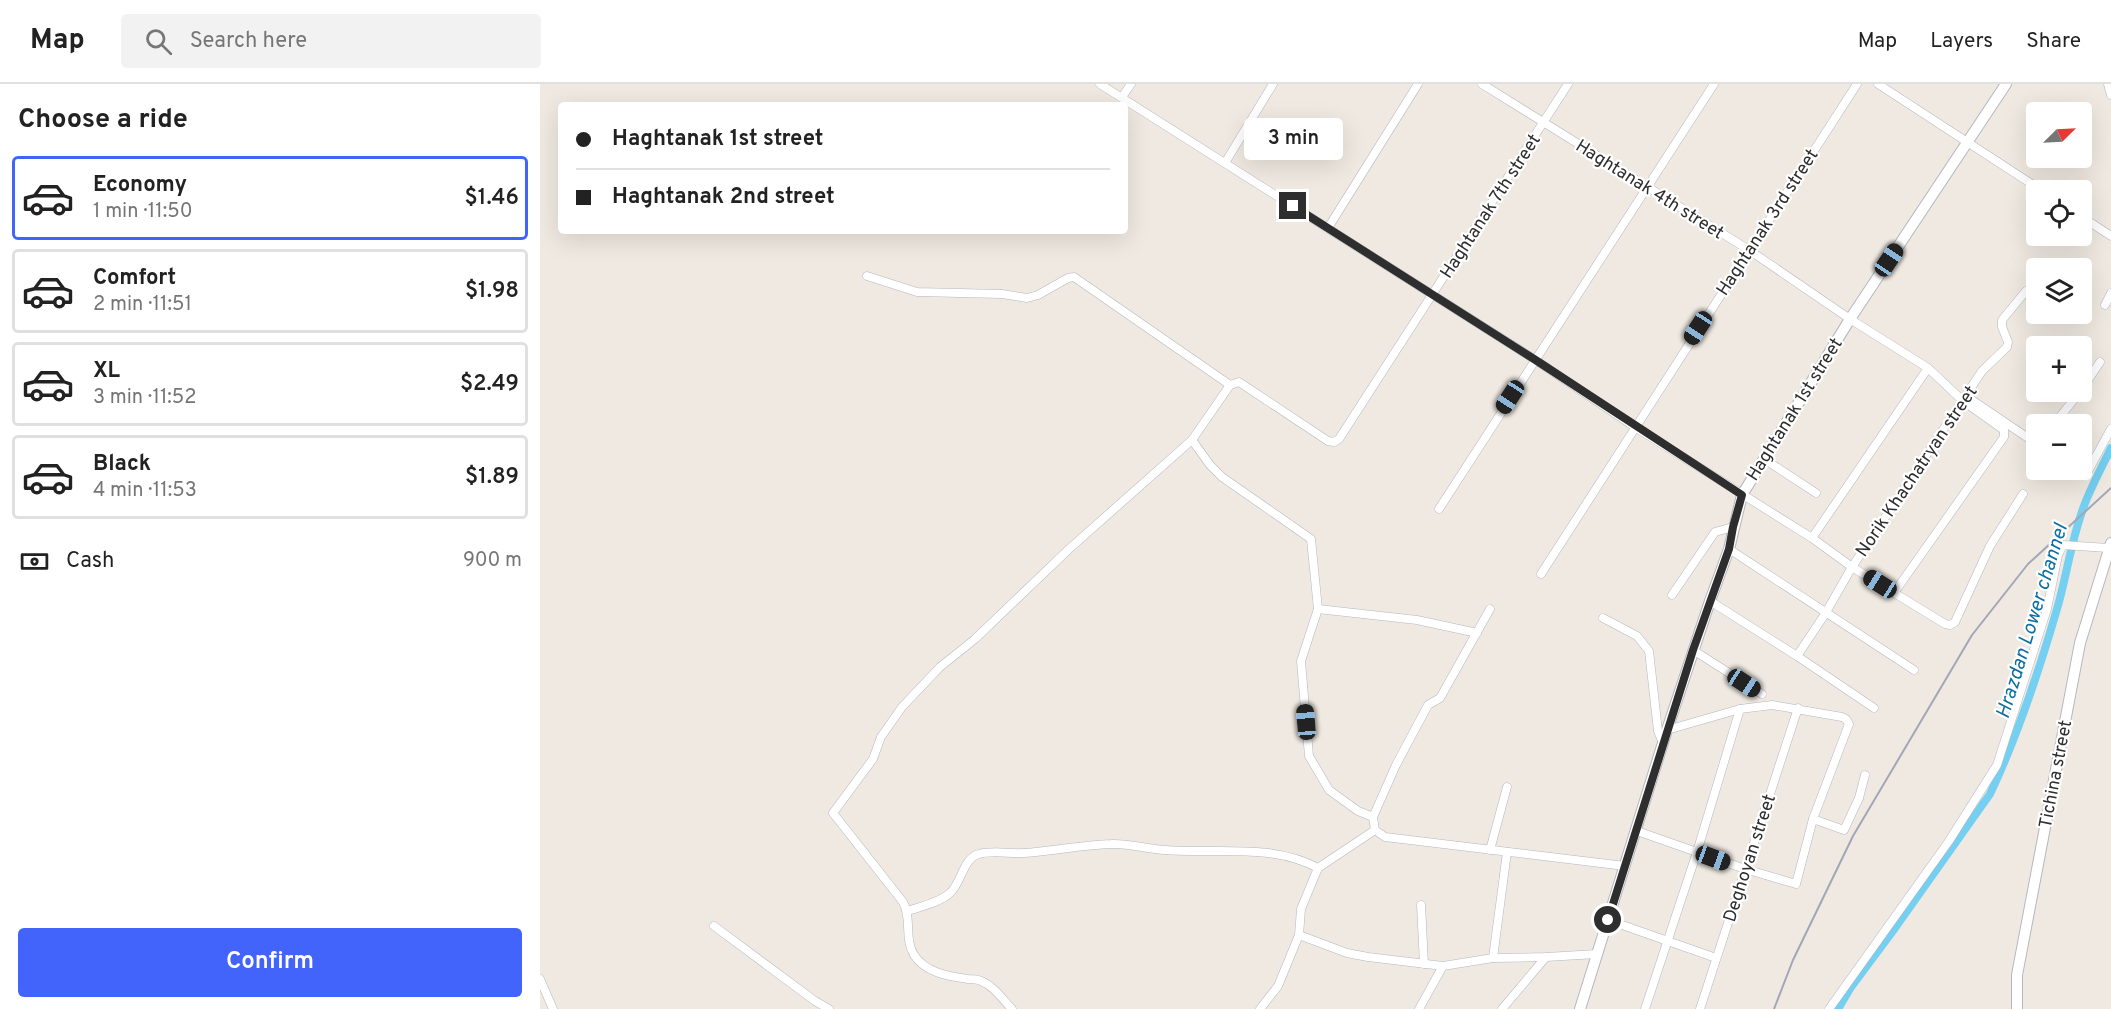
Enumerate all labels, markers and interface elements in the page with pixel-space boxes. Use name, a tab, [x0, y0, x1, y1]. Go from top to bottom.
search box	[121, 14, 541, 68]
text: Map	[30, 23, 85, 59]
icon: search	[142, 25, 175, 58]
text: Search here	[190, 28, 307, 55]
text: Map	[1858, 28, 1897, 55]
text: Layers	[1930, 28, 1993, 55]
text: Share	[2026, 28, 2081, 55]
north arrow	[2026, 102, 2092, 168]
map controls	[2026, 102, 2092, 480]
text: Choose a ride	[18, 103, 188, 137]
callout: 3 min	[1244, 119, 1342, 161]
text: Haghtanak 1st street	[612, 126, 823, 153]
text: 3 min	[1268, 126, 1319, 152]
street label: Haghtanak 7th street	[1436, 130, 1547, 283]
street label: Haghtanak 4th street	[1571, 135, 1728, 245]
street label: Haghtanak 3rd street	[1712, 145, 1824, 301]
icon: car	[21, 171, 75, 225]
text: Economy	[93, 172, 187, 199]
button: locate	[2026, 180, 2092, 246]
text: Haghtanak 2nd street	[612, 184, 835, 211]
text: $1.46	[465, 185, 519, 212]
route end	[1279, 192, 1306, 219]
text: 1 min · 11:50	[93, 199, 192, 225]
car	[1871, 240, 1907, 280]
button: layers	[2026, 258, 2092, 324]
icon: car	[21, 264, 75, 318]
text: Comfort	[93, 265, 176, 292]
text: $1.98	[465, 278, 519, 305]
text: 2 min · 11:51	[93, 292, 192, 318]
car	[1681, 308, 1715, 348]
street label: Haghtanak 1st street	[1742, 334, 1849, 486]
button: +	[2026, 336, 2092, 402]
icon: car	[21, 357, 75, 411]
text: XL	[93, 358, 120, 385]
text: $2.49	[460, 371, 519, 398]
car	[1493, 377, 1527, 417]
street label: Norik Khachatryan street	[1851, 382, 1983, 562]
text: 3 min · 11:52	[93, 385, 196, 411]
button: −	[2026, 414, 2092, 480]
icon: car	[21, 450, 75, 504]
text: Black	[93, 451, 151, 478]
text: $1.89	[465, 464, 519, 491]
text: 4 min · 11:53	[93, 478, 197, 504]
water label: Hrazdan Lower channel	[1991, 520, 2075, 722]
icon: cash	[18, 545, 51, 578]
text: Cash	[66, 548, 115, 575]
text: 900 m	[463, 548, 522, 574]
car	[1860, 567, 1900, 601]
car	[1724, 666, 1764, 700]
car	[1295, 703, 1317, 741]
street label: Tichina street	[2035, 718, 2078, 830]
street label: Deghoyan street	[1719, 792, 1782, 925]
car	[1693, 843, 1733, 873]
route start	[1594, 906, 1621, 933]
button: Confirm	[18, 928, 522, 997]

